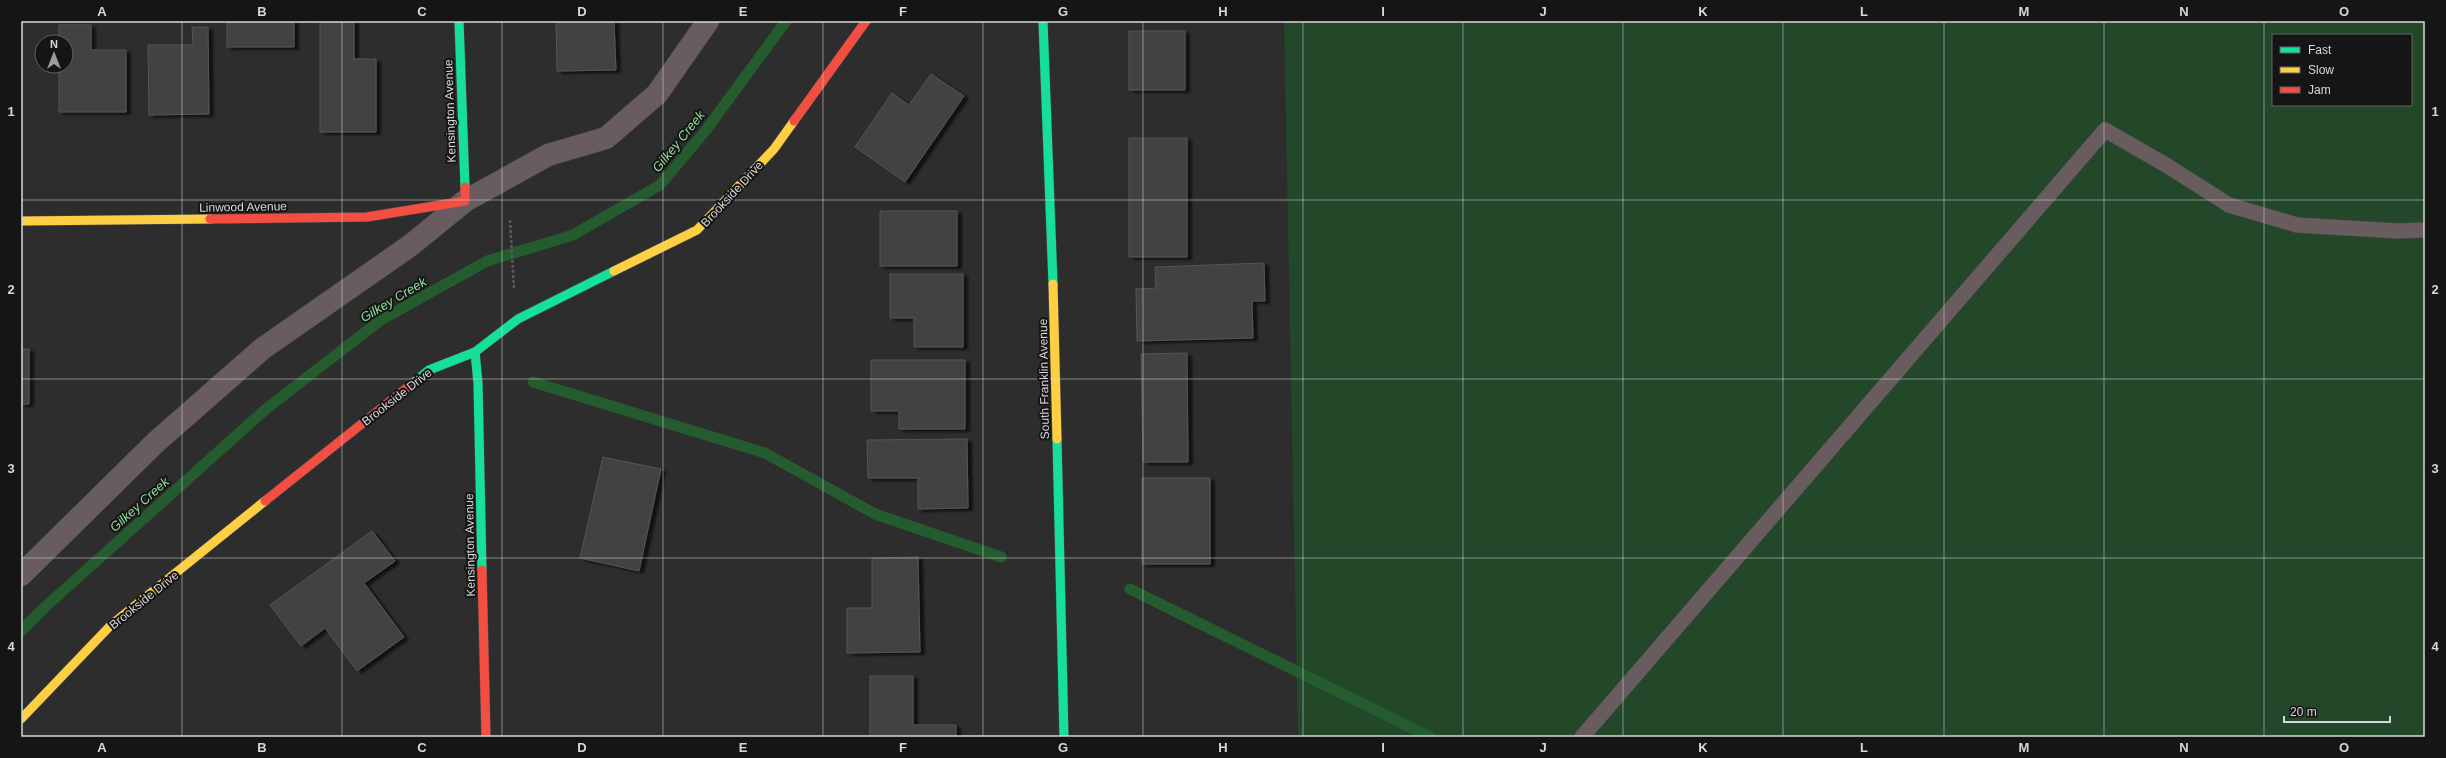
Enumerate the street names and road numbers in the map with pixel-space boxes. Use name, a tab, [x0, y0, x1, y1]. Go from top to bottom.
street label: Kensington Avenue	[441, 59, 459, 163]
street label: Brookside Drive	[698, 158, 766, 230]
street label: Linwood Avenue	[199, 199, 287, 215]
street label: South Franklin Avenue	[1036, 318, 1052, 439]
street label: Brookside Drive	[359, 365, 435, 429]
street label: Kensington Avenue	[462, 493, 478, 597]
street label: Brookside Drive	[107, 568, 182, 632]

